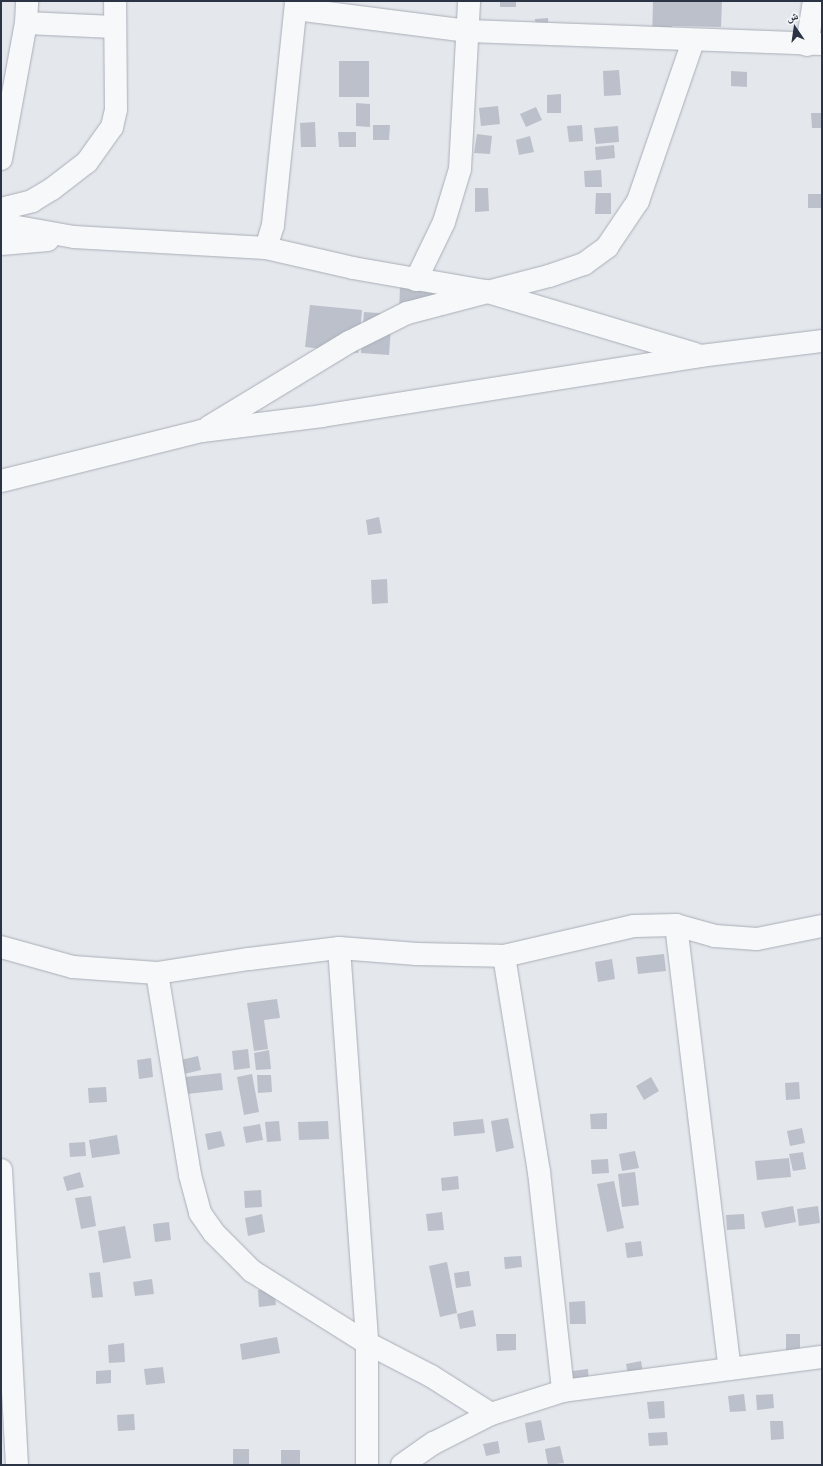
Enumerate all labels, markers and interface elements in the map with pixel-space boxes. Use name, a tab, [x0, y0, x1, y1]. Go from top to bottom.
north arrow	[775, 8, 815, 48]
text: ش	[785, 8, 799, 23]

